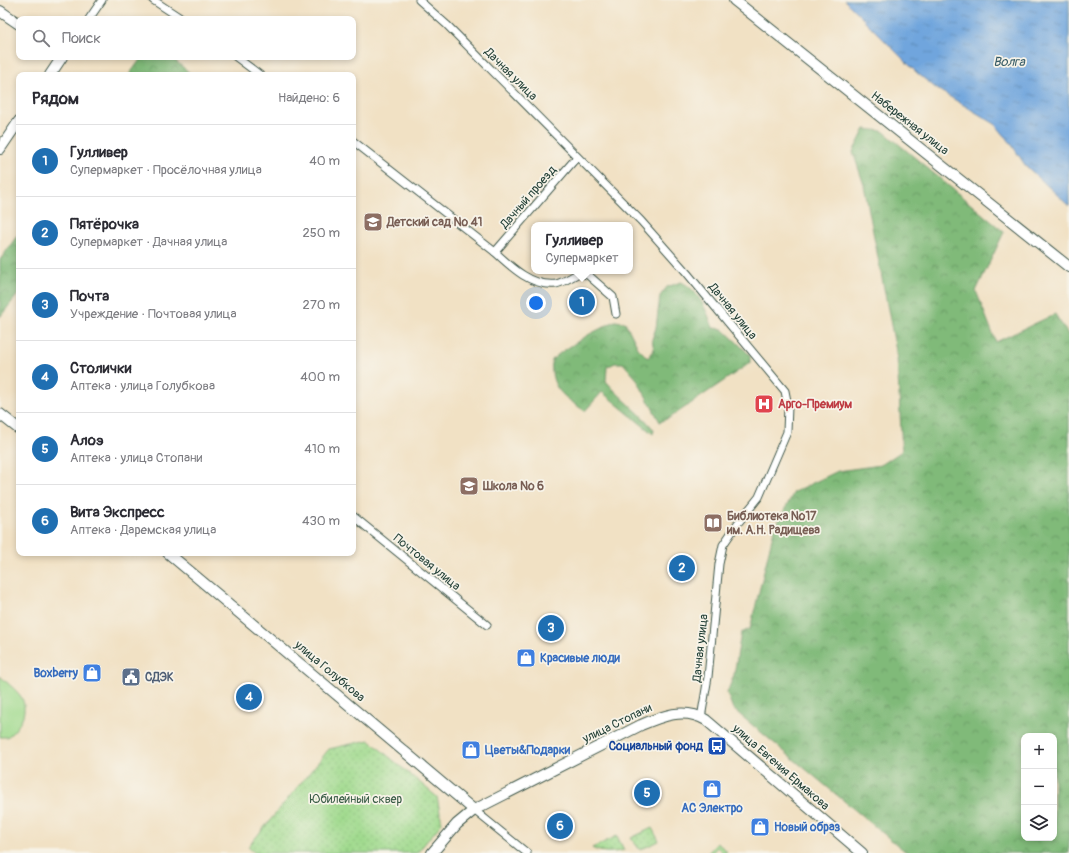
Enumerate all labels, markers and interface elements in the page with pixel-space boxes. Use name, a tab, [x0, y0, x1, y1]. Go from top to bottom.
search box	[16, 16, 356, 60]
icon: search	[30, 27, 52, 49]
text: Поиск	[62, 29, 101, 48]
street label: Дачная улица	[480, 44, 540, 104]
water label: Волга	[993, 54, 1026, 70]
text: Рядом	[32, 88, 79, 109]
street label: Набережная улица	[868, 88, 952, 159]
text: Найдено: 6	[278, 90, 340, 106]
text: Гулливер	[70, 143, 128, 162]
text: 1	[42, 153, 48, 169]
text: 40 m	[309, 153, 340, 169]
text: Супермаркет · Просёлочная улица	[70, 162, 262, 178]
street label: Дачный проезд	[496, 162, 560, 232]
school or university icon: Детский сад № 41	[362, 211, 384, 233]
text: Пятёрочка	[70, 215, 139, 234]
place label: Детский сад № 41	[386, 215, 482, 230]
popup	[531, 222, 633, 274]
text: 2	[41, 225, 49, 241]
text: 250 m	[302, 225, 340, 241]
text: Гулливер	[545, 231, 603, 250]
text: Супермаркет · Дачная улица	[70, 234, 227, 250]
text: Супермаркет	[545, 250, 619, 266]
street label: Дачная улица	[705, 279, 760, 343]
text: Почта	[70, 287, 109, 306]
pin: 1	[569, 287, 595, 317]
your location	[526, 293, 546, 313]
text: 3	[41, 297, 49, 313]
text: 270 m	[303, 297, 340, 313]
text: Учреждение · Почтовая улица	[70, 306, 237, 322]
text: Столички	[70, 359, 131, 378]
text: 4	[41, 369, 49, 385]
text: 400 m	[300, 369, 340, 385]
text: Аптека · улица Голубкова	[70, 378, 215, 394]
hospital icon: Арго-Премиум	[753, 393, 775, 415]
place label: Арго-Премиум	[778, 397, 852, 412]
text: Алоэ	[70, 431, 104, 450]
text: 5	[41, 441, 49, 457]
text: 410 m	[304, 441, 340, 457]
text: Аптека · улица Стопани	[70, 450, 202, 466]
school or university icon: Школа № 6	[458, 475, 480, 497]
place label: Школа № 6	[482, 479, 544, 494]
text: Вита Экспресс	[70, 503, 165, 522]
place label: Библиотека №17 им. А.Н. Радищева	[726, 509, 820, 538]
library icon: Библиотека №17 им. А.Н. Радищева	[702, 512, 724, 534]
text: 6	[41, 513, 49, 529]
text: 430 m	[302, 513, 340, 529]
text: Аптека · Даремская улица	[70, 522, 216, 538]
street label: Почтовая улица	[390, 531, 463, 594]
pin: 2	[669, 553, 695, 583]
pin: 3	[538, 613, 564, 643]
street label: Дачная улица	[689, 613, 712, 684]
street label: улица Голубкова	[291, 637, 368, 705]
shop icon: Красивые люди	[515, 647, 537, 669]
place label: Красивые люди	[540, 651, 621, 666]
shop icon: Boxberry	[81, 662, 103, 684]
place label: Boxberry	[33, 666, 79, 681]
public building icon: СДЭК	[120, 666, 142, 688]
place label: СДЭК	[145, 670, 174, 685]
pin: 4	[236, 682, 262, 712]
street label: улица Стопани	[579, 700, 655, 747]
street label: улица Евгения Ермакова	[728, 720, 833, 814]
map controls	[1021, 733, 1057, 841]
button: +	[1021, 733, 1057, 769]
bus stop icon: Социальный фонд	[706, 735, 728, 757]
shop icon: Цветы&Подарки	[460, 739, 482, 761]
place label: Социальный фонд	[609, 739, 704, 754]
place label: Цветы&Подарки	[485, 743, 571, 758]
button: −	[1021, 769, 1057, 805]
pin: 5	[634, 778, 660, 808]
shop icon: АС Электро	[701, 778, 723, 800]
park label: Юбилейный сквер	[310, 792, 403, 807]
place label: АС Электро	[681, 801, 743, 816]
button: layers	[1021, 805, 1057, 841]
pin: 6	[547, 811, 573, 841]
shop icon: Новый образ	[749, 816, 771, 838]
place label: Новый образ	[774, 820, 841, 835]

